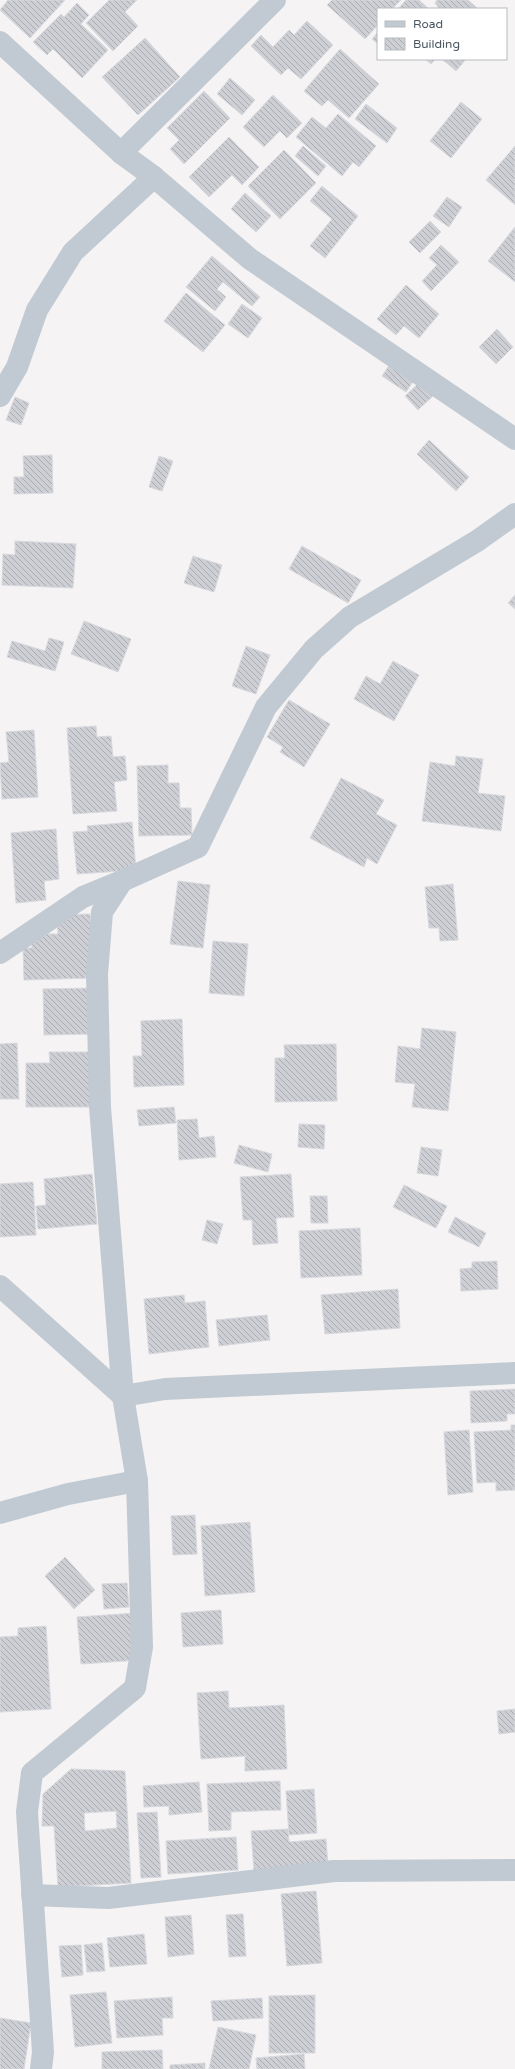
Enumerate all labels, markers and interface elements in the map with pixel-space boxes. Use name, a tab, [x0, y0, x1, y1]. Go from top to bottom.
legend	[377, 8, 507, 60]
text: Road	[413, 17, 443, 31]
text: Building	[413, 37, 460, 51]

